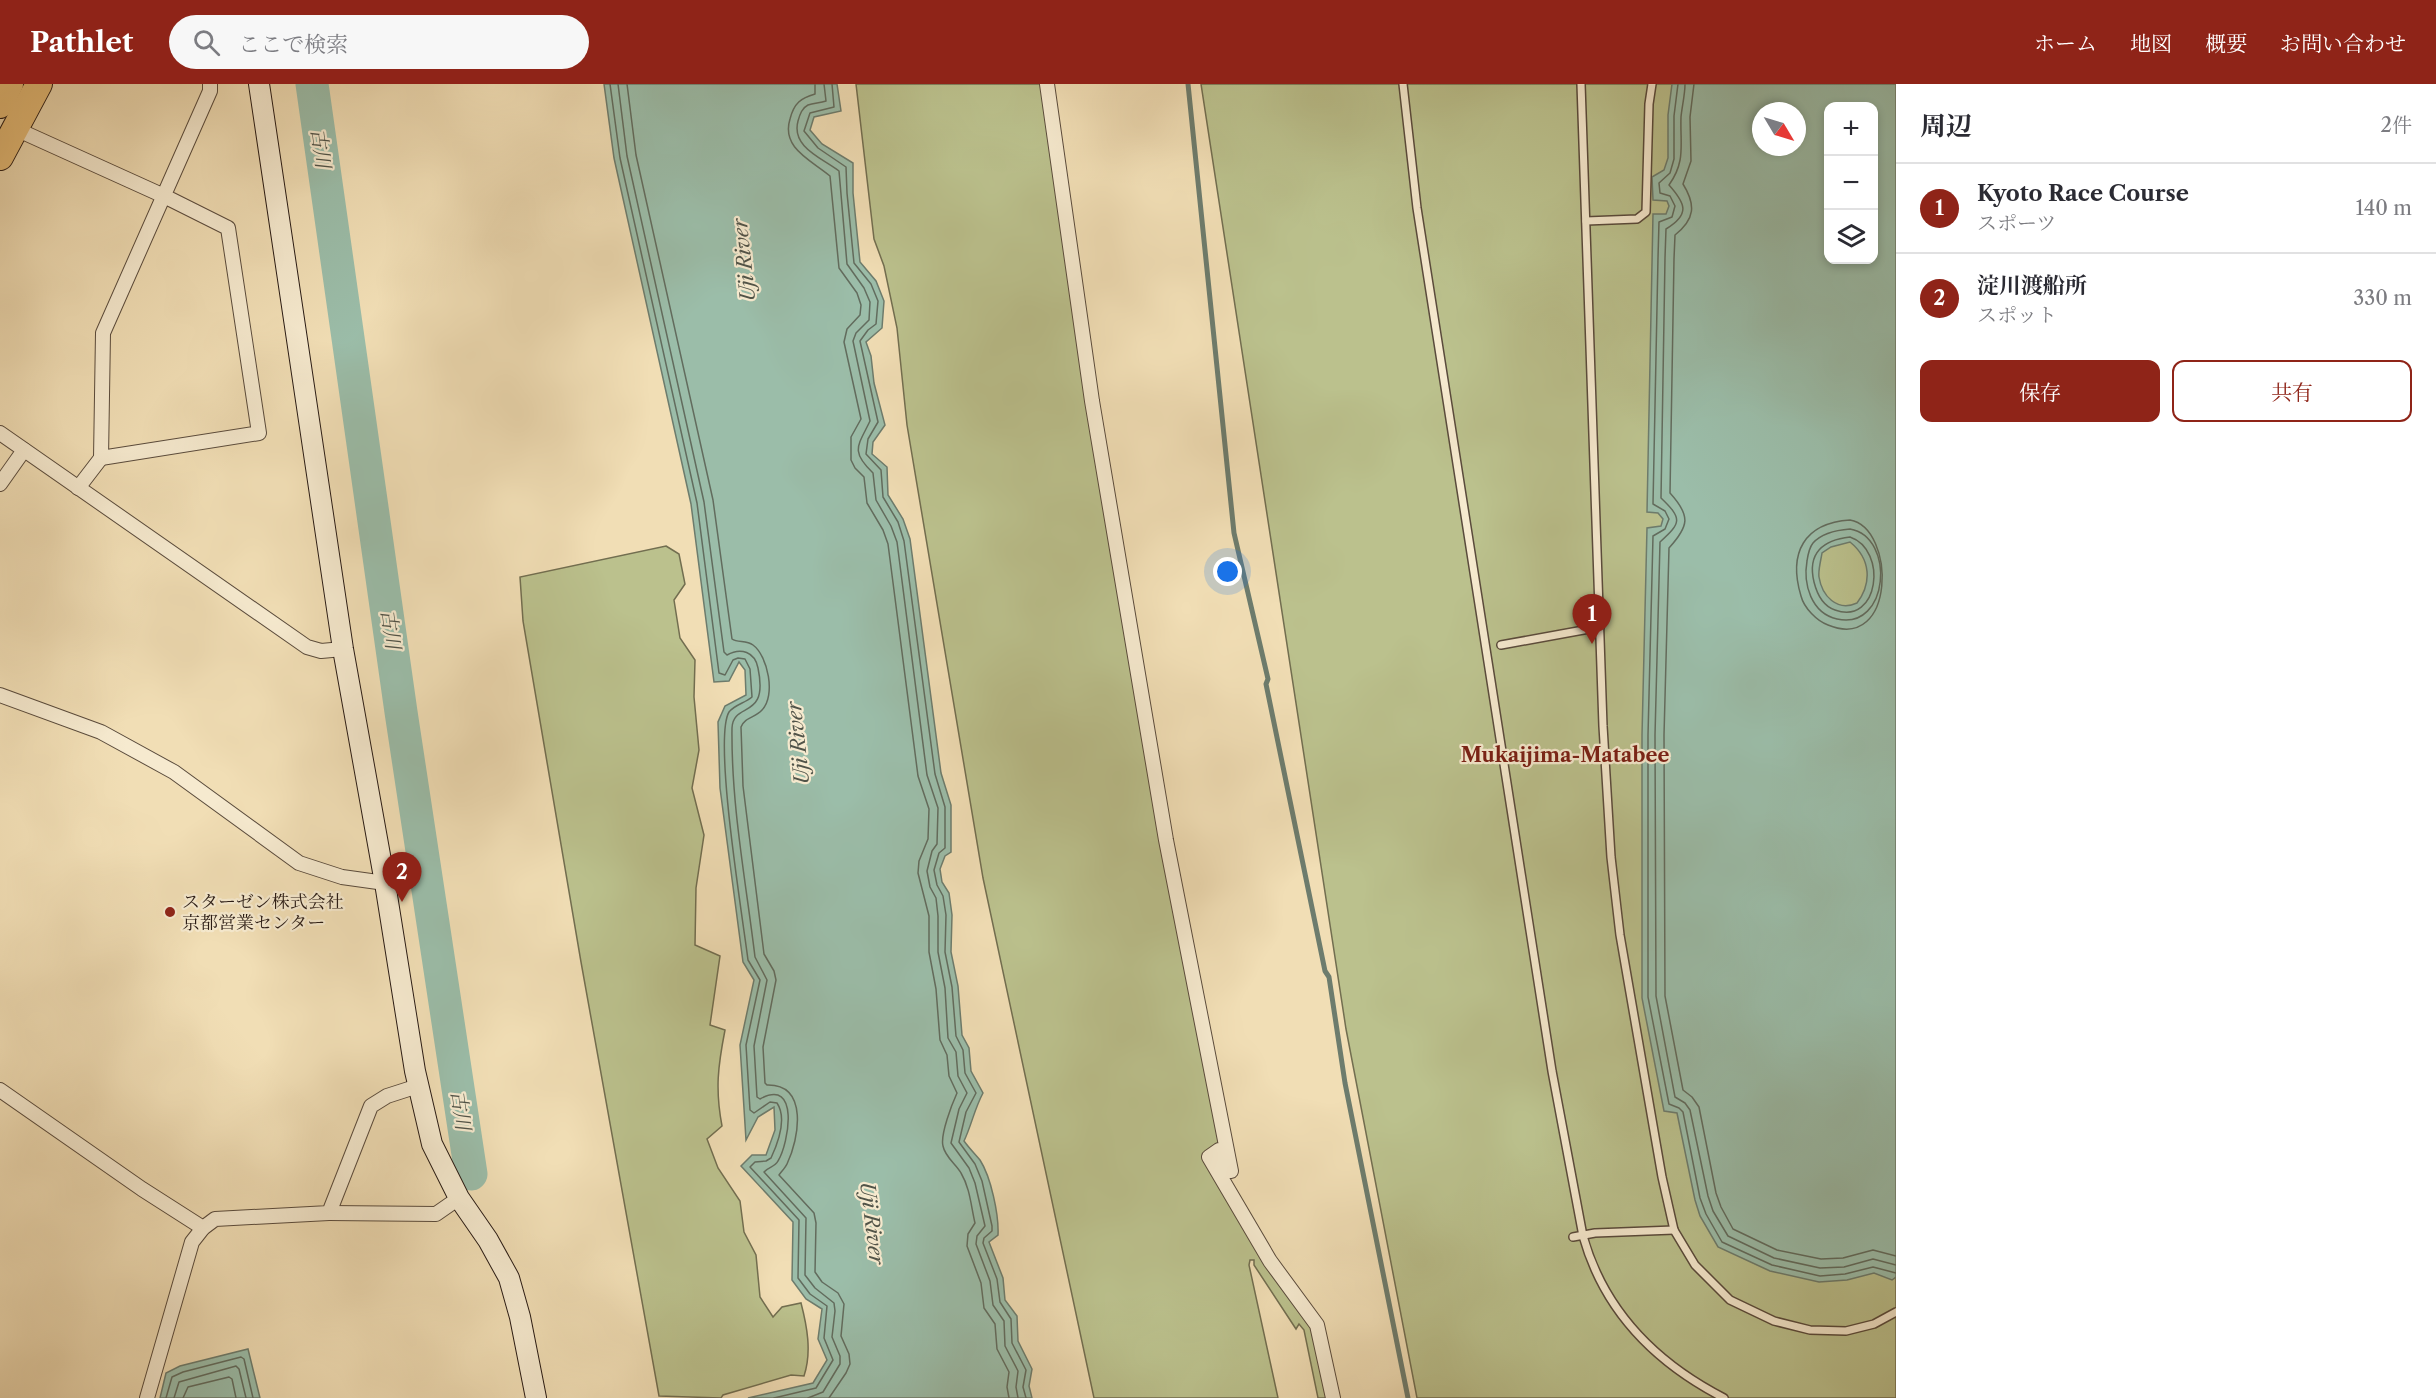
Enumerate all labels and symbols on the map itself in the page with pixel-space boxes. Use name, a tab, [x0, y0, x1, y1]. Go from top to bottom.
north arrow	[1752, 102, 1806, 156]
water label: 古川	[306, 127, 336, 171]
water label: Uji River	[728, 216, 760, 303]
your location	[1213, 557, 1242, 586]
pin: 1	[1572, 594, 1612, 644]
water label: 古川	[376, 608, 406, 652]
water label: Uji River	[782, 699, 814, 786]
district label: Mukaijima-Matabee	[1461, 743, 1669, 767]
pin: 2	[382, 852, 422, 902]
place label: スターゼン株式会社 京都営業センター	[182, 891, 344, 934]
marker: スターゼン株式会社 京都営業センター	[163, 905, 177, 919]
water label: 古川	[446, 1089, 476, 1133]
water label: Uji River	[855, 1180, 889, 1267]

